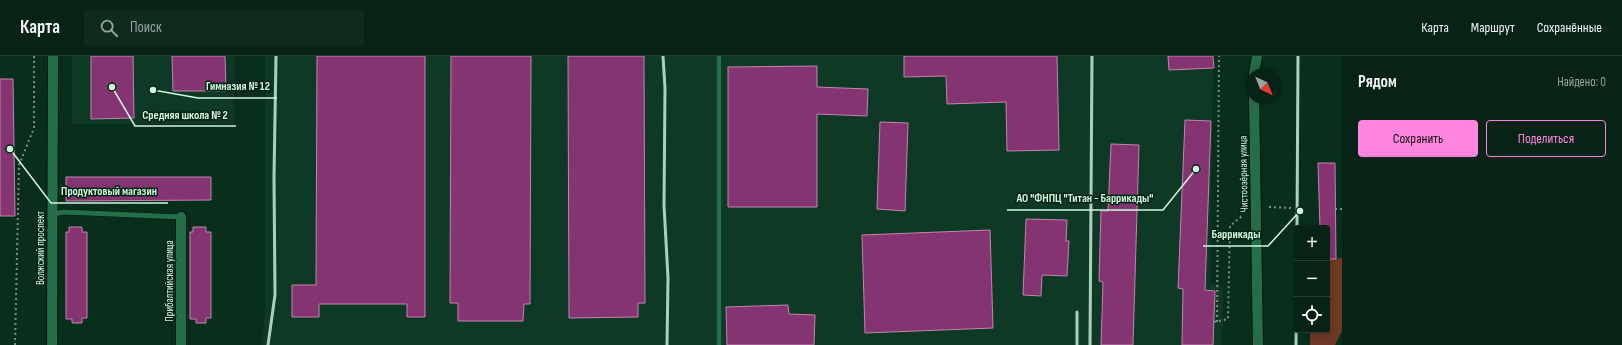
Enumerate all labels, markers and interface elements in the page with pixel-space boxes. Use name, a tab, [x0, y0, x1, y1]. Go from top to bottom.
search box	[84, 10, 364, 46]
text: Карта	[20, 16, 60, 39]
icon: search	[98, 17, 120, 39]
text: Поиск	[130, 18, 162, 37]
text: Карта	[1421, 19, 1449, 36]
text: Маршрут	[1471, 19, 1515, 36]
text: Сохранённые	[1537, 19, 1602, 36]
north arrow	[1246, 68, 1282, 104]
text: Рядом	[1358, 72, 1397, 92]
callout: Гимназия № 12	[198, 74, 277, 98]
text: Найдено: 0	[1557, 74, 1606, 90]
text: Гимназия № 12	[206, 79, 270, 94]
callout: Средняя школа № 2	[135, 102, 236, 126]
text: Средняя школа № 2	[142, 108, 228, 123]
button: Сохранить	[1358, 120, 1478, 157]
button: Поделиться	[1486, 120, 1606, 157]
street label: Чистоозёрная улица	[1236, 135, 1251, 213]
callout: Продуктовый магазин	[51, 179, 168, 203]
text: Продуктовый магазин	[61, 184, 157, 199]
callout: АО "ФНПЦ "Титан - Баррикады"	[1007, 186, 1163, 210]
text: АО "ФНПЦ "Титан - Баррикады"	[1016, 191, 1153, 206]
street label: Волжский проспект	[34, 211, 47, 285]
callout: Баррикады	[1203, 222, 1268, 246]
map controls	[1294, 225, 1330, 333]
button: +	[1294, 225, 1330, 261]
text: Баррикады	[1212, 227, 1260, 242]
street label: Прибалтийская улица	[163, 240, 176, 322]
button: −	[1294, 261, 1330, 297]
button: locate	[1294, 297, 1330, 333]

